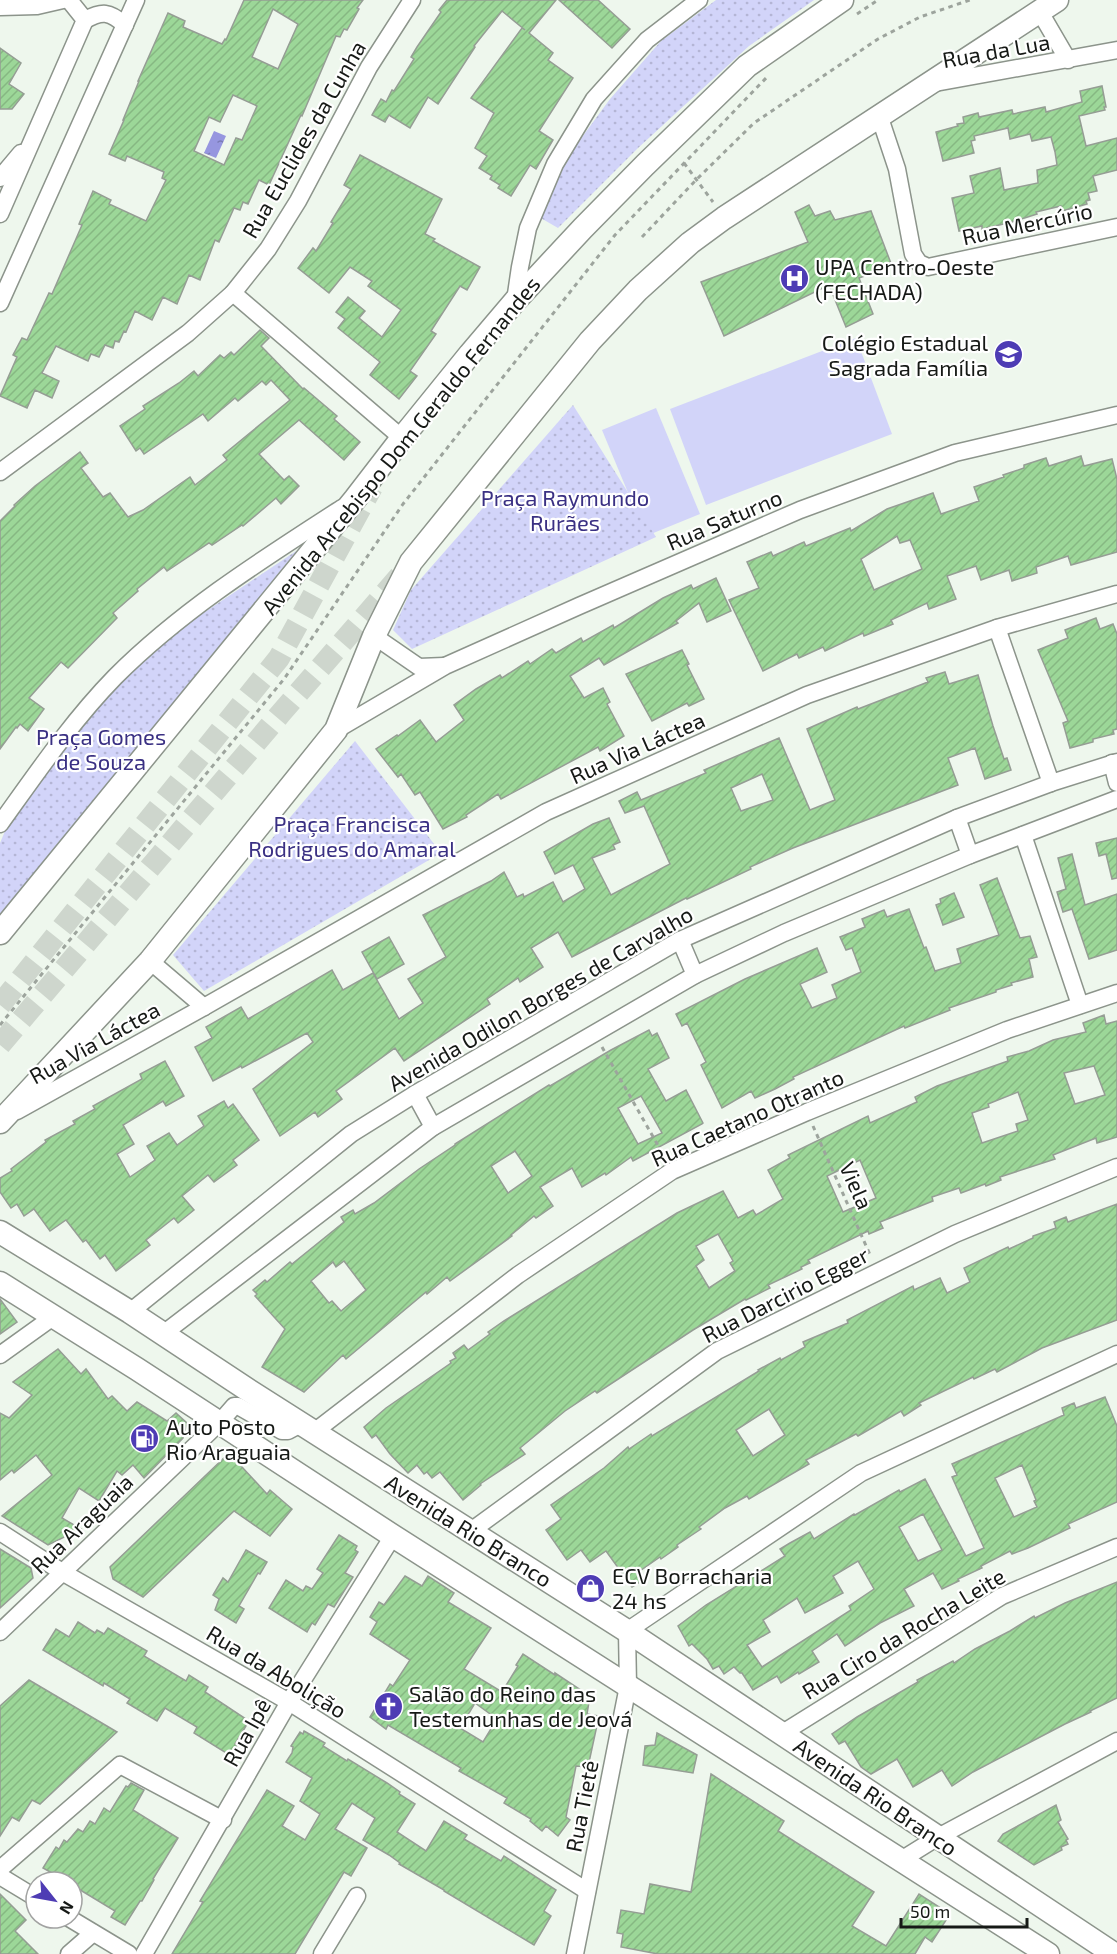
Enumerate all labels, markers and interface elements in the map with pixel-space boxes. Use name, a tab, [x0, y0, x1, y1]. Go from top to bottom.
street label: Rua da Lua	[940, 28, 1052, 72]
street label: Rua Euclides da Cunha	[236, 36, 370, 242]
street label: Rua Mercúrio	[959, 196, 1095, 250]
place label: UPA Centro-Oeste (FECHADA)	[815, 253, 994, 304]
hospital icon: UPA Centro-Oeste (FECHADA)	[778, 263, 810, 295]
street label: Avenida Arcebispo Dom Geraldo Fernandes	[255, 271, 545, 619]
place label: Colégio Estadual Sagrada Família	[822, 329, 988, 380]
school or university icon: Colégio Estadual Sagrada Família	[993, 339, 1025, 371]
street label: Rua Saturno	[663, 483, 785, 555]
park label: Praça Raymundo Rurães	[481, 484, 649, 535]
street label: Rua Via Láctea	[566, 706, 708, 788]
park label: Praça Gomes de Souza	[36, 723, 166, 774]
park label: Praça Francisca Rodrigues do Amaral	[248, 810, 456, 861]
street label: Avenida Odilon Borges de Carvalho	[383, 900, 697, 1096]
street label: Rua Via Láctea	[24, 996, 164, 1088]
street label: Rua Caetano Otranto	[647, 1063, 847, 1171]
street label: Viela	[835, 1157, 879, 1213]
street label: Rua Darcirio Egger	[697, 1241, 873, 1347]
place label: Auto Posto Rio Araguaia	[166, 1413, 291, 1464]
fuel station icon: Auto Posto Rio Araguaia	[129, 1423, 161, 1455]
street label: Rua Araguaia	[25, 1468, 137, 1578]
street label: Avenida Rio Branco	[381, 1468, 557, 1592]
place label: ECV Borracharia 24 hs	[612, 1562, 772, 1613]
street label: Rua Ciro da Rocha Leite	[797, 1562, 1009, 1704]
shop icon: ECV Borracharia 24 hs	[575, 1572, 607, 1604]
street label: Rua da Abolição	[201, 1619, 352, 1725]
place label: Salão do Reino das Testemunhas de Jeová	[409, 1680, 632, 1731]
church icon: Salão do Reino das Testemunhas de Jeová	[372, 1690, 404, 1722]
street label: Rua Ipê	[217, 1694, 275, 1770]
street label: Avenida Rio Branco	[789, 1732, 963, 1860]
street label: Rua Tietê	[559, 1758, 603, 1854]
north arrow	[24, 1870, 84, 1930]
scale bar	[901, 1891, 1027, 1929]
text: N	[56, 1898, 78, 1918]
text: 50 m	[910, 1900, 950, 1922]

